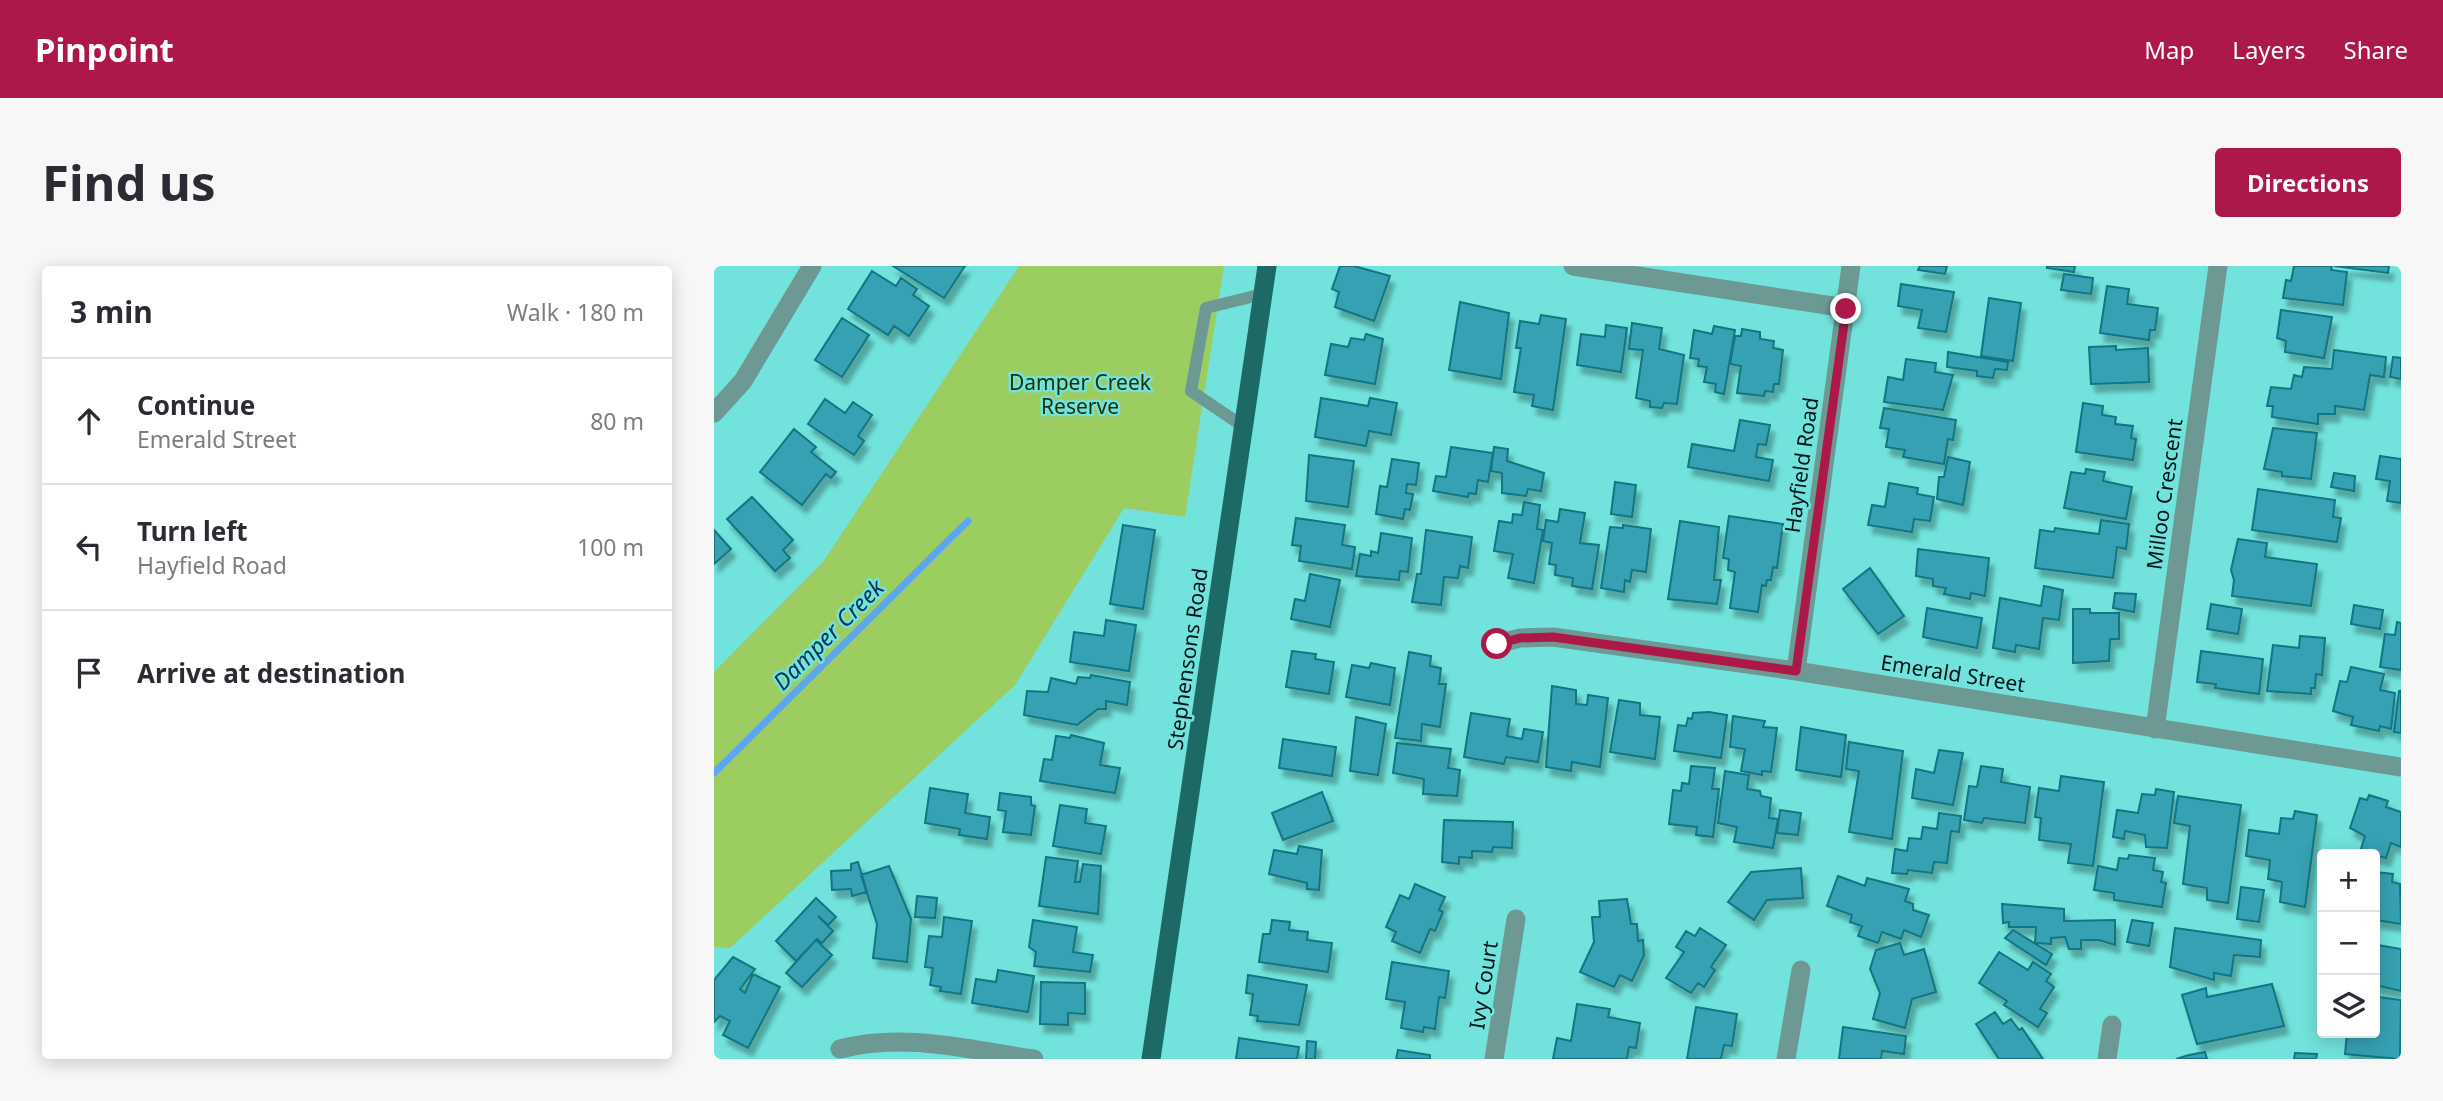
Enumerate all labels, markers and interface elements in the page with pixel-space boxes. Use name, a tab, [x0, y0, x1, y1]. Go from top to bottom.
text: Pinpoint	[35, 27, 174, 72]
text: Map	[2144, 33, 2194, 66]
text: Layers	[2232, 33, 2306, 66]
text: Share	[2344, 33, 2408, 66]
button: Directions	[2215, 148, 2401, 217]
text: Find us	[42, 149, 216, 215]
text: 3 min	[70, 291, 153, 332]
route end	[1830, 293, 1861, 324]
text: Walk · 180 m	[507, 296, 644, 328]
park label: Damper Creek Reserve	[1009, 368, 1152, 420]
text: Continue	[137, 387, 255, 423]
street label: Hayfield Road	[1778, 395, 1824, 535]
icon: ahead	[70, 402, 108, 440]
text: 80 m	[590, 405, 644, 437]
street label: Milloo Crescent	[2140, 416, 2189, 571]
text: Emerald Street	[137, 423, 296, 455]
text: Turn left	[137, 513, 248, 549]
icon: left	[70, 528, 108, 566]
text: 100 m	[577, 531, 644, 563]
text: Hayfield Road	[137, 549, 287, 581]
street label: Stephensons Road	[1160, 566, 1214, 752]
water label: Damper Creek	[765, 570, 892, 697]
route start	[1481, 628, 1512, 659]
street label: Emerald Street	[1879, 648, 2028, 698]
icon: arrive	[70, 654, 108, 692]
text: Arrive at destination	[137, 655, 406, 691]
map controls	[2317, 849, 2380, 1038]
button: +	[2317, 849, 2380, 912]
button: −	[2317, 912, 2380, 975]
street label: Ivy Court	[1462, 938, 1504, 1031]
button: layers	[2317, 975, 2380, 1038]

